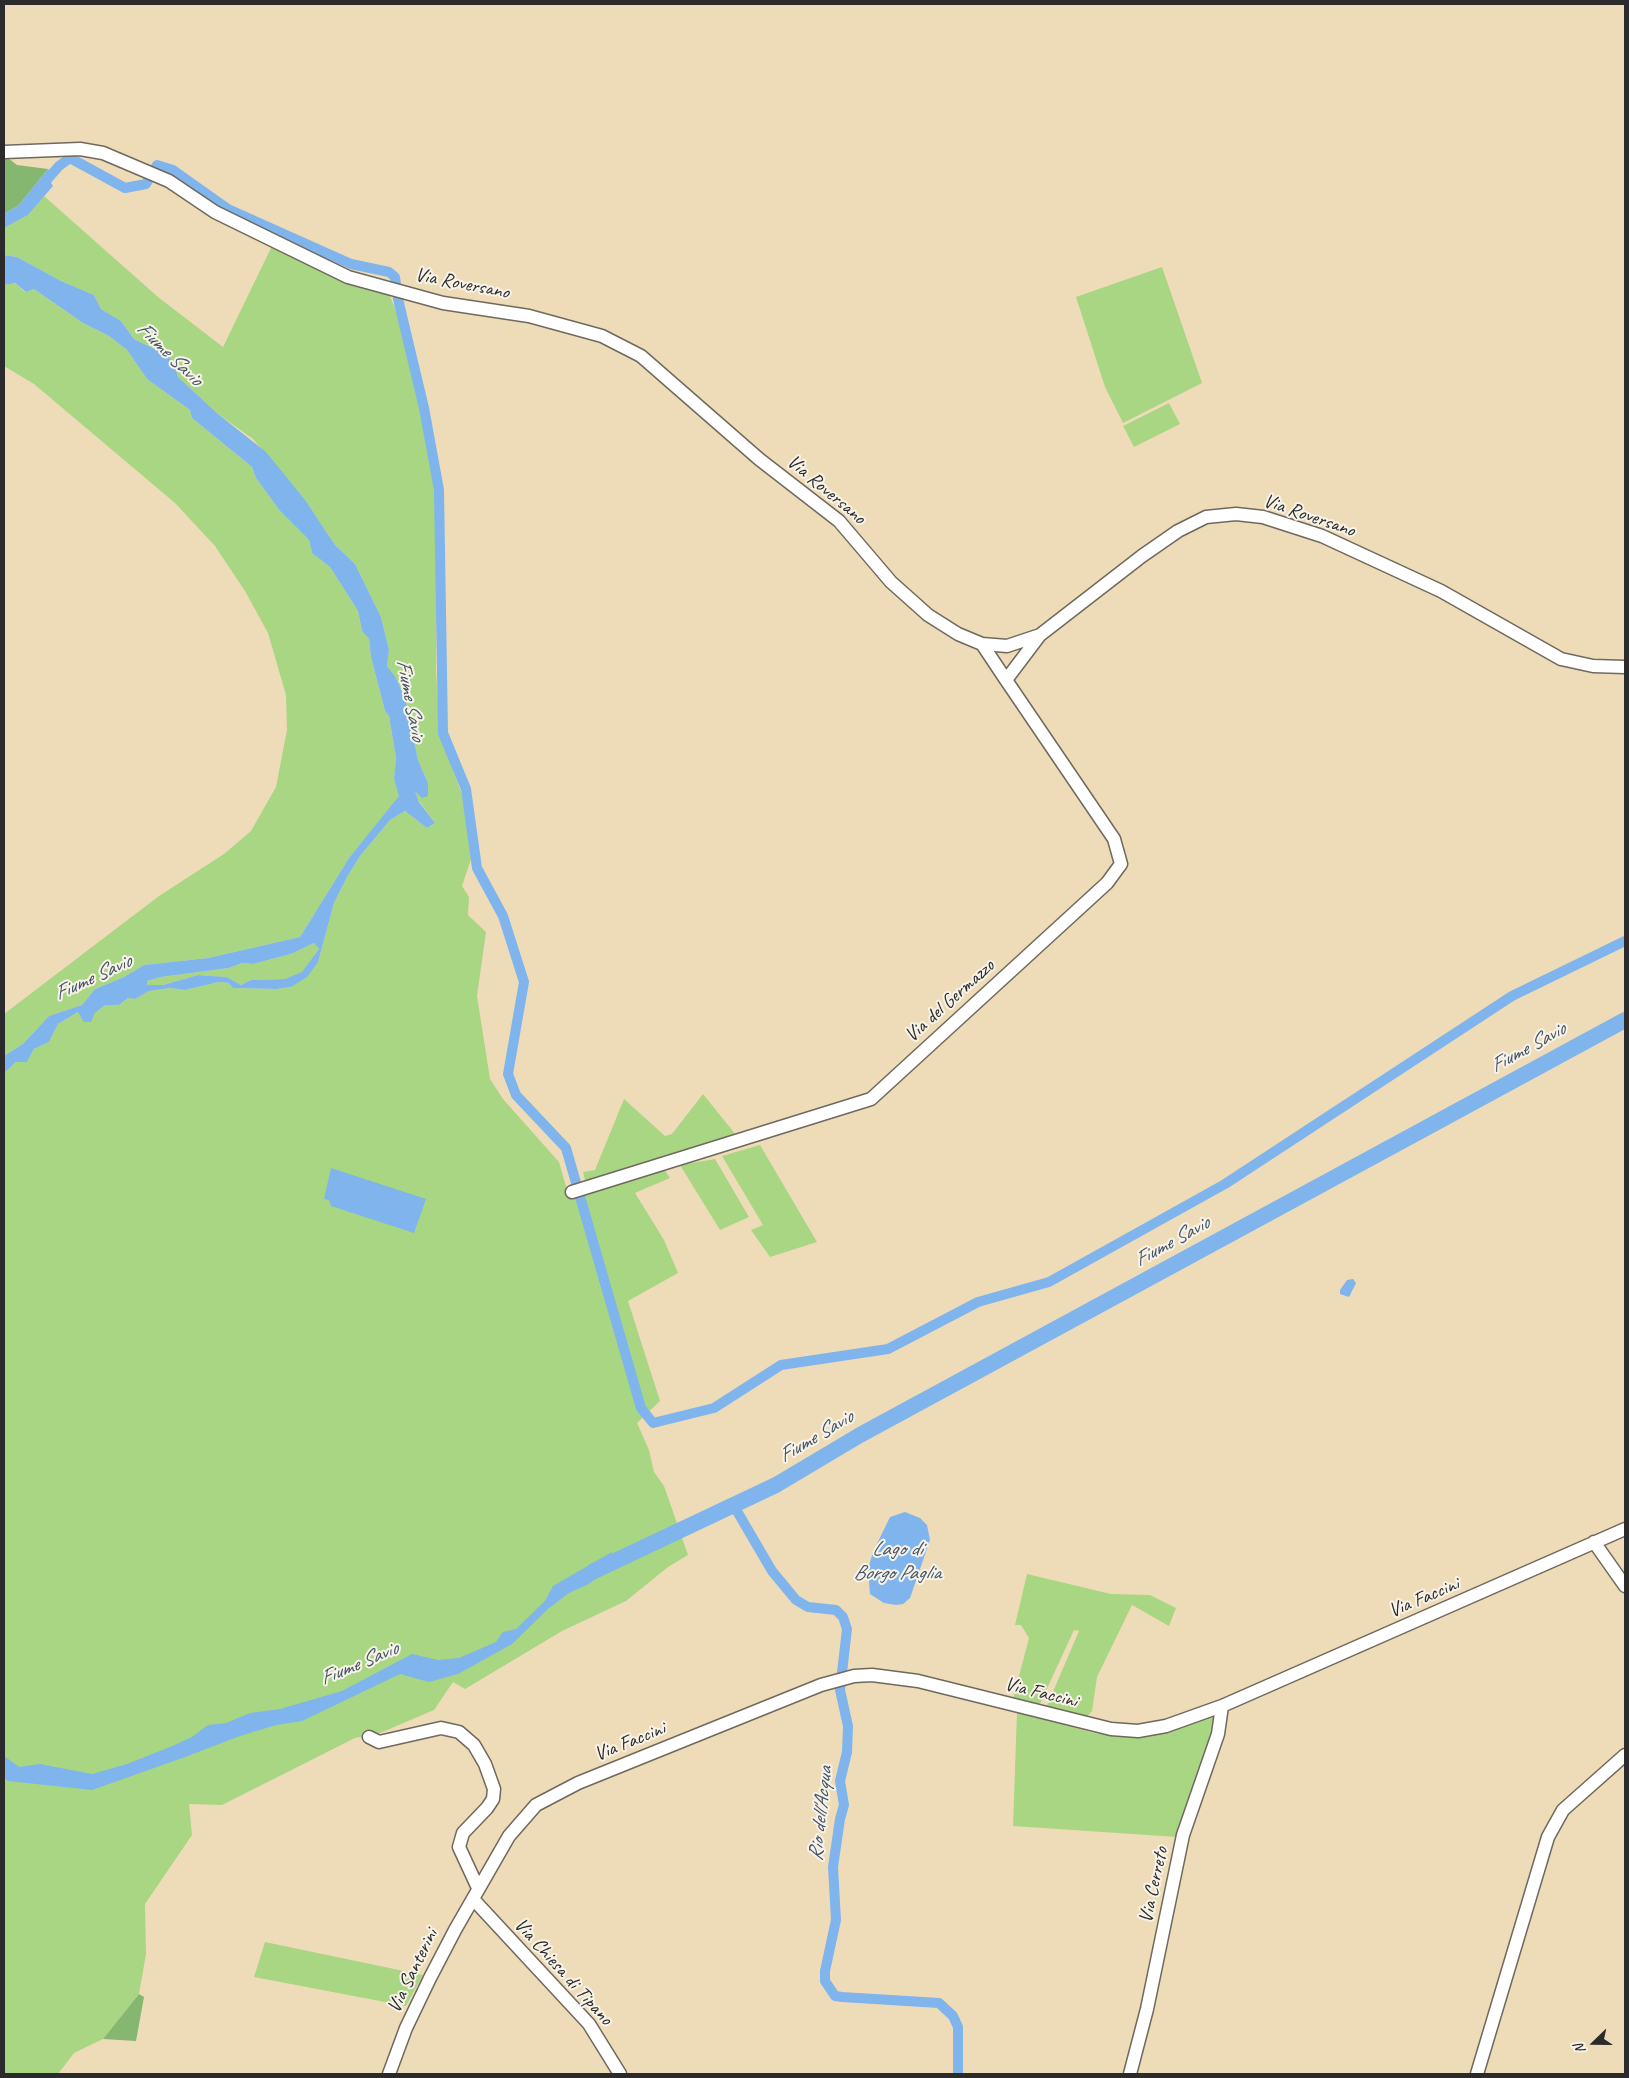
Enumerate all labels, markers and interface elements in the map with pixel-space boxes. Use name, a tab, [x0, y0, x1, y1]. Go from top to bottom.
street label: Via Roversano	[413, 263, 511, 305]
water label: Fiume Savio	[131, 316, 207, 392]
street label: Via Roversano	[782, 450, 870, 530]
street label: Via Roversano	[1260, 489, 1358, 543]
water label: Fiume Savio	[390, 657, 430, 743]
water label: Fiume Savio	[50, 949, 136, 1007]
street label: Via del Germazzo	[900, 954, 1000, 1048]
water label: Fiume Savio	[1486, 1017, 1570, 1079]
water label: Fiume Savio	[1130, 1211, 1214, 1273]
water label: Fiume Savio	[774, 1405, 858, 1469]
water label: Lago di Borgo Paglia	[853, 1536, 941, 1586]
street label: Via Faccini	[1385, 1572, 1463, 1624]
water label: Fiume Savio	[316, 1636, 402, 1692]
street label: Via Faccini	[1002, 1672, 1080, 1714]
street label: Via Faccini	[591, 1717, 669, 1767]
water label: Rio dell'Acqua	[804, 1766, 838, 1862]
street label: Via Cerreto	[1134, 1845, 1174, 1925]
street label: Via Chiesa di Tipano	[509, 1913, 617, 2031]
street label: Via Santerini	[382, 1925, 444, 2017]
north arrow	[1569, 2018, 1619, 2068]
text: N	[1570, 2042, 1589, 2056]

